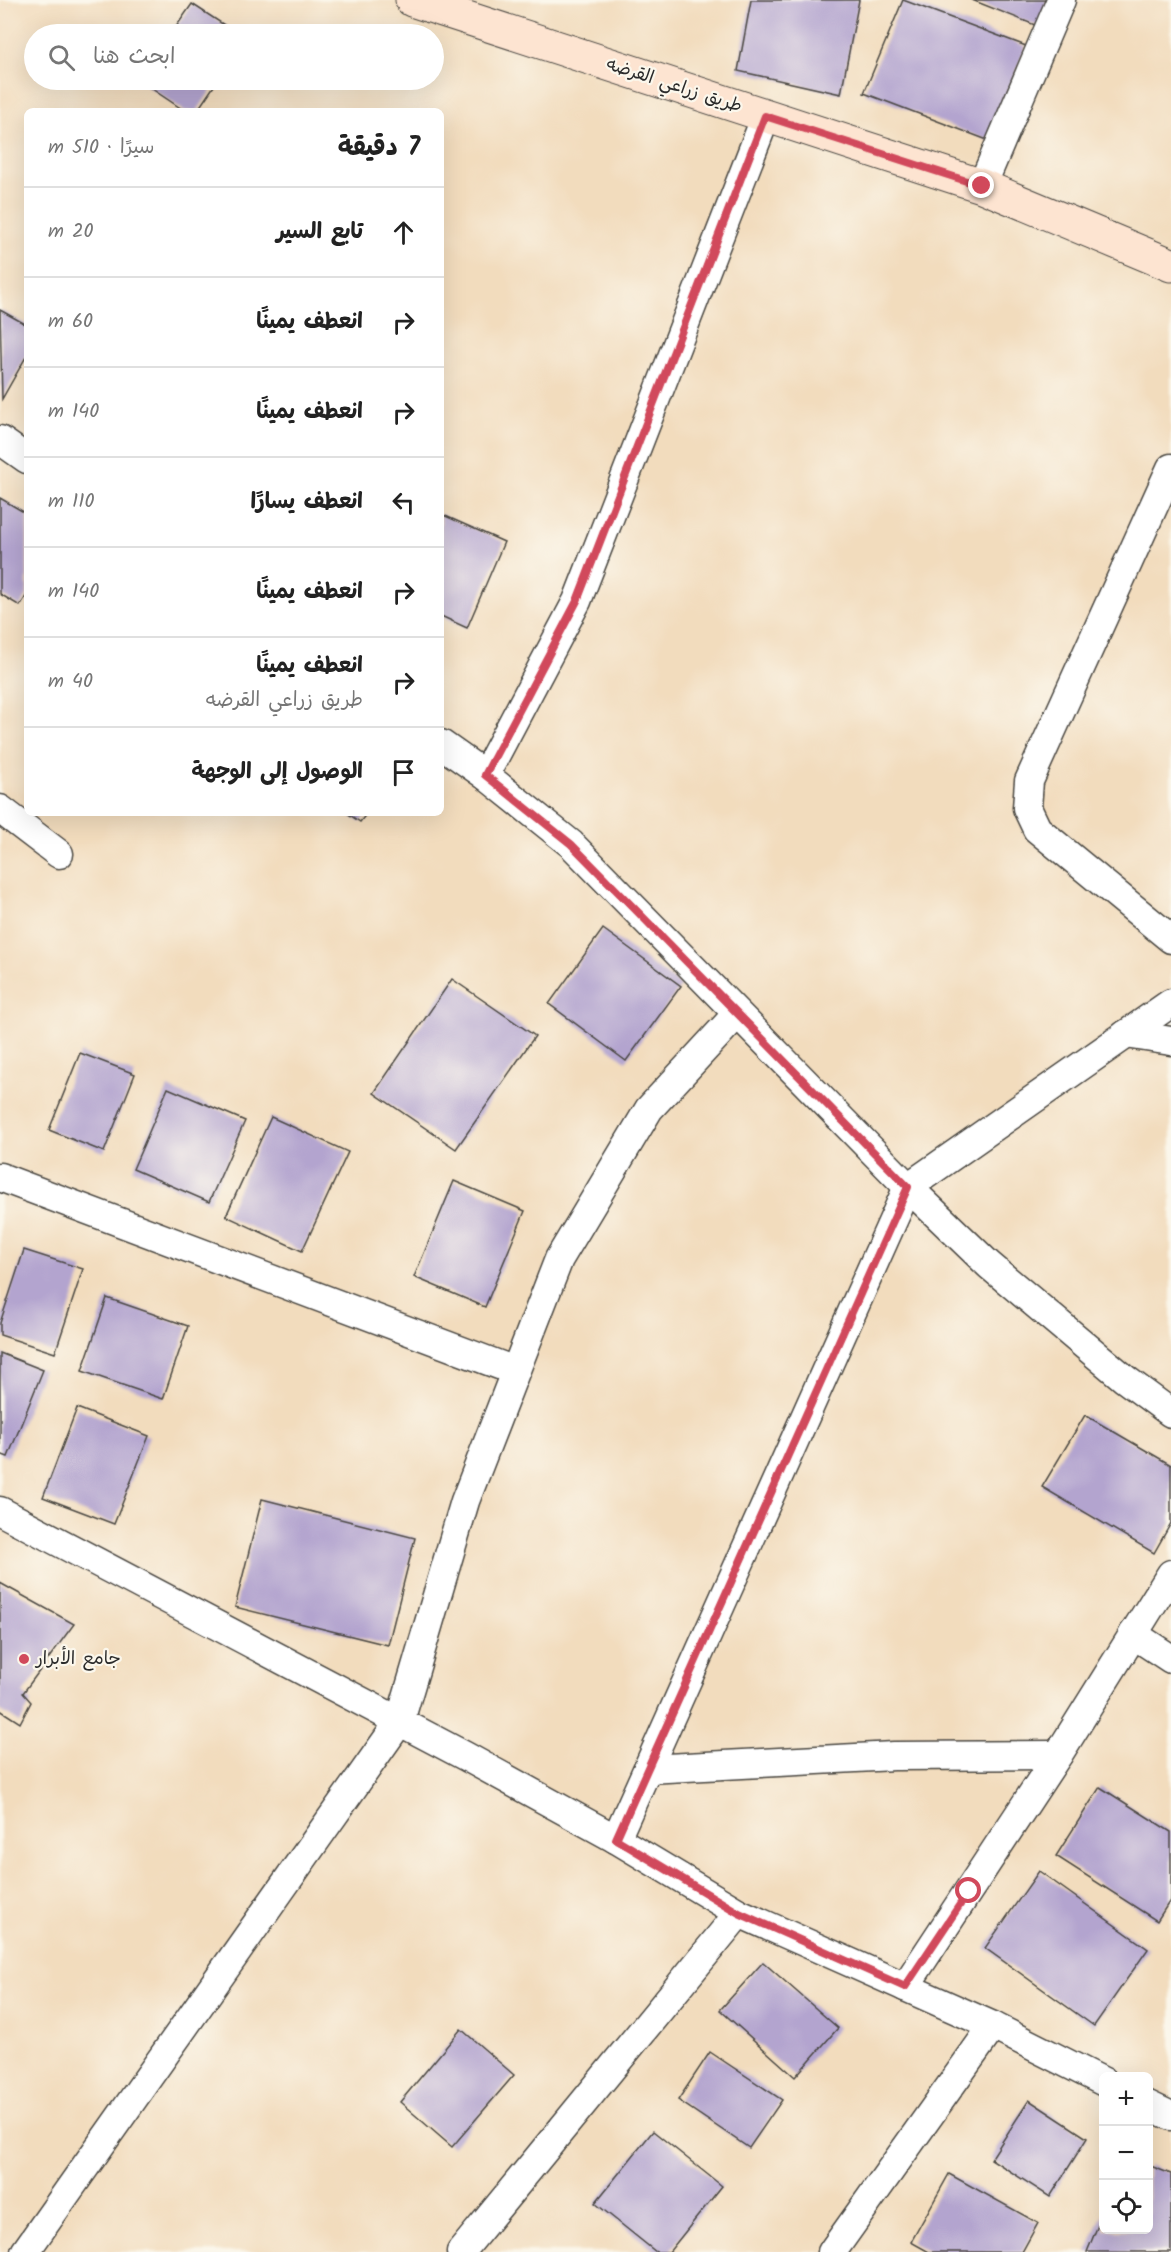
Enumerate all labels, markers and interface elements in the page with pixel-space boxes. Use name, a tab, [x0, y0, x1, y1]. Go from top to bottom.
search box	[24, 24, 444, 90]
text: ابحث هنا	[93, 40, 175, 75]
icon: search	[45, 41, 78, 74]
street label: طريق زراعي القرضه	[602, 50, 746, 122]
text: 7 دقيقة	[338, 127, 420, 169]
text: سيرًا · 510 m	[48, 132, 155, 164]
route end	[968, 172, 994, 198]
text: تابع السير	[276, 215, 363, 250]
text: 20 m	[48, 216, 94, 248]
icon: ahead	[387, 216, 420, 249]
text: انعطف يمينًا	[256, 305, 363, 340]
text: 60 m	[48, 306, 93, 338]
icon: right	[387, 306, 420, 339]
text: انعطف يمينًا	[256, 395, 363, 430]
text: 140 m	[48, 396, 99, 428]
icon: right	[387, 396, 420, 429]
text: انعطف يسارًا	[251, 485, 363, 520]
text: 110 m	[48, 486, 95, 518]
icon: left	[387, 486, 420, 519]
text: انعطف يمينًا	[256, 575, 363, 610]
text: 140 m	[48, 576, 99, 608]
icon: right	[387, 576, 420, 609]
text: انعطف يمينًا	[256, 649, 363, 684]
text: 40 m	[48, 666, 93, 698]
icon: right	[387, 666, 420, 699]
text: طريق زراعي القرضه	[206, 685, 363, 717]
text: الوصول إلى الوجهة	[191, 755, 363, 790]
icon: arrive	[387, 756, 420, 789]
place label: جامع الأبرار	[34, 1645, 121, 1674]
marker: جامع الأبرار	[17, 1652, 31, 1666]
route start	[955, 1877, 981, 1903]
map controls	[1099, 2072, 1153, 2234]
button: +	[1099, 2072, 1153, 2126]
button: −	[1099, 2126, 1153, 2180]
button: locate	[1099, 2180, 1153, 2234]

